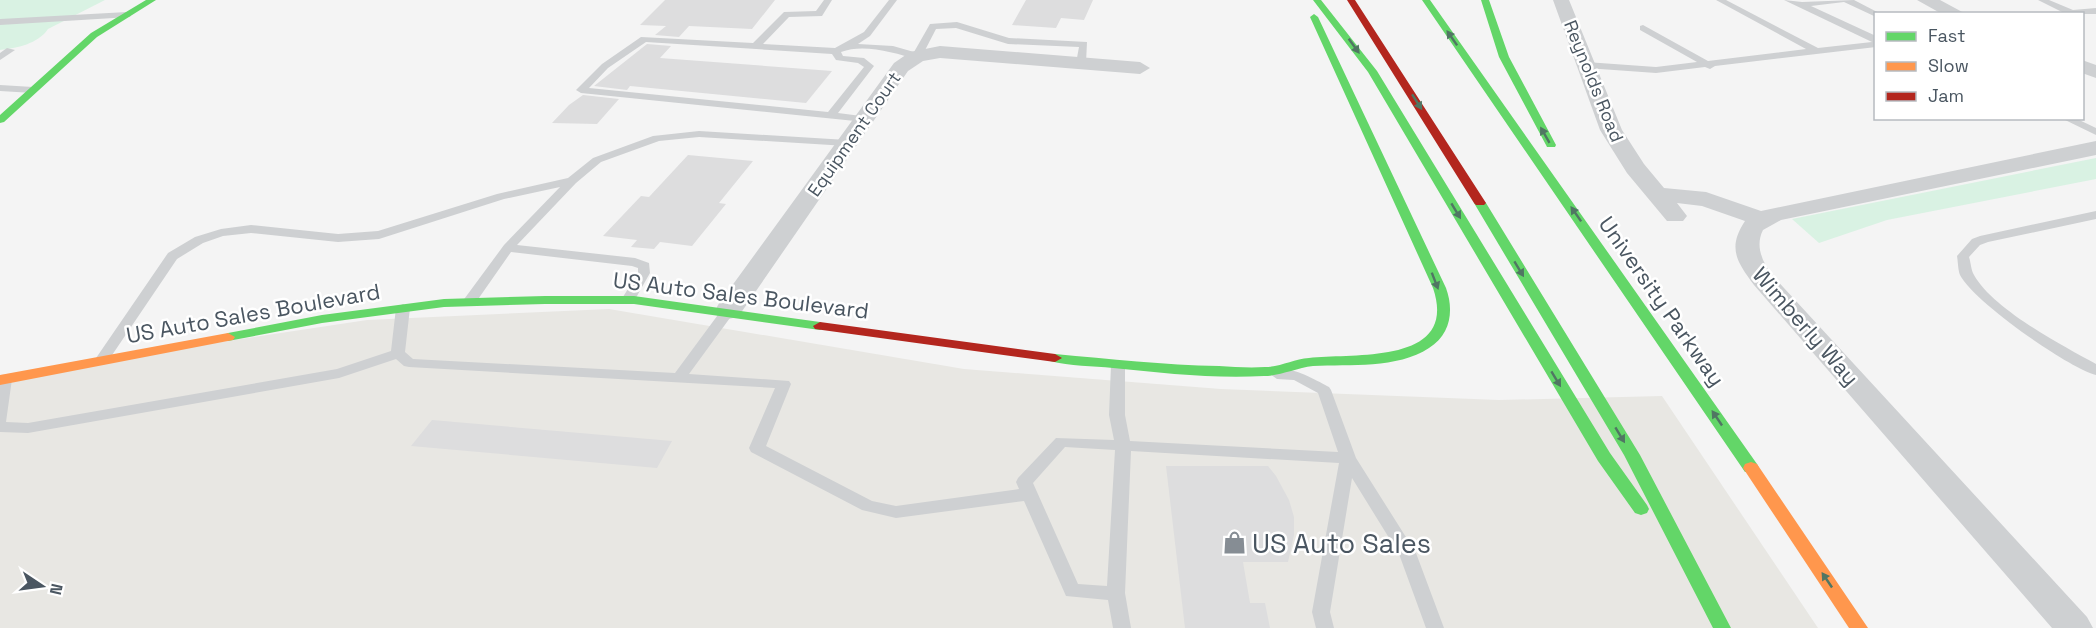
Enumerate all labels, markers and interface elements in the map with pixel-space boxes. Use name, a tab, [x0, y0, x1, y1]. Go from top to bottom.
legend	[1874, 12, 2084, 120]
street label: Reynolds Road	[1559, 17, 1629, 145]
text: Fast	[1928, 24, 1965, 47]
one-way arrow	[1446, 30, 1458, 46]
one-way arrow	[1347, 38, 1359, 53]
text: Slow	[1928, 54, 1969, 77]
street label: Equipment Court	[802, 67, 906, 201]
text: Jam	[1928, 84, 1964, 107]
one-way arrow	[1411, 94, 1422, 110]
one-way arrow	[1540, 126, 1550, 143]
one-way arrow	[1451, 203, 1462, 219]
one-way arrow	[1570, 207, 1582, 223]
street label: University Parkway	[1593, 211, 1731, 391]
one-way arrow	[1513, 260, 1524, 277]
street label: Wimberly Way	[1747, 261, 1865, 391]
street label: US Auto Sales Boulevard	[612, 265, 870, 325]
one-way arrow	[1430, 273, 1440, 291]
street label: US Auto Sales Boulevard	[124, 277, 382, 349]
one-way arrow	[1551, 371, 1562, 387]
one-way arrow	[1712, 410, 1723, 426]
one-way arrow	[1614, 427, 1625, 443]
place label: US Auto Sales	[1252, 526, 1431, 561]
shop icon: US Auto Sales	[1221, 530, 1247, 556]
north arrow	[12, 556, 72, 616]
one-way arrow	[1821, 571, 1832, 588]
text: N	[45, 582, 68, 597]

